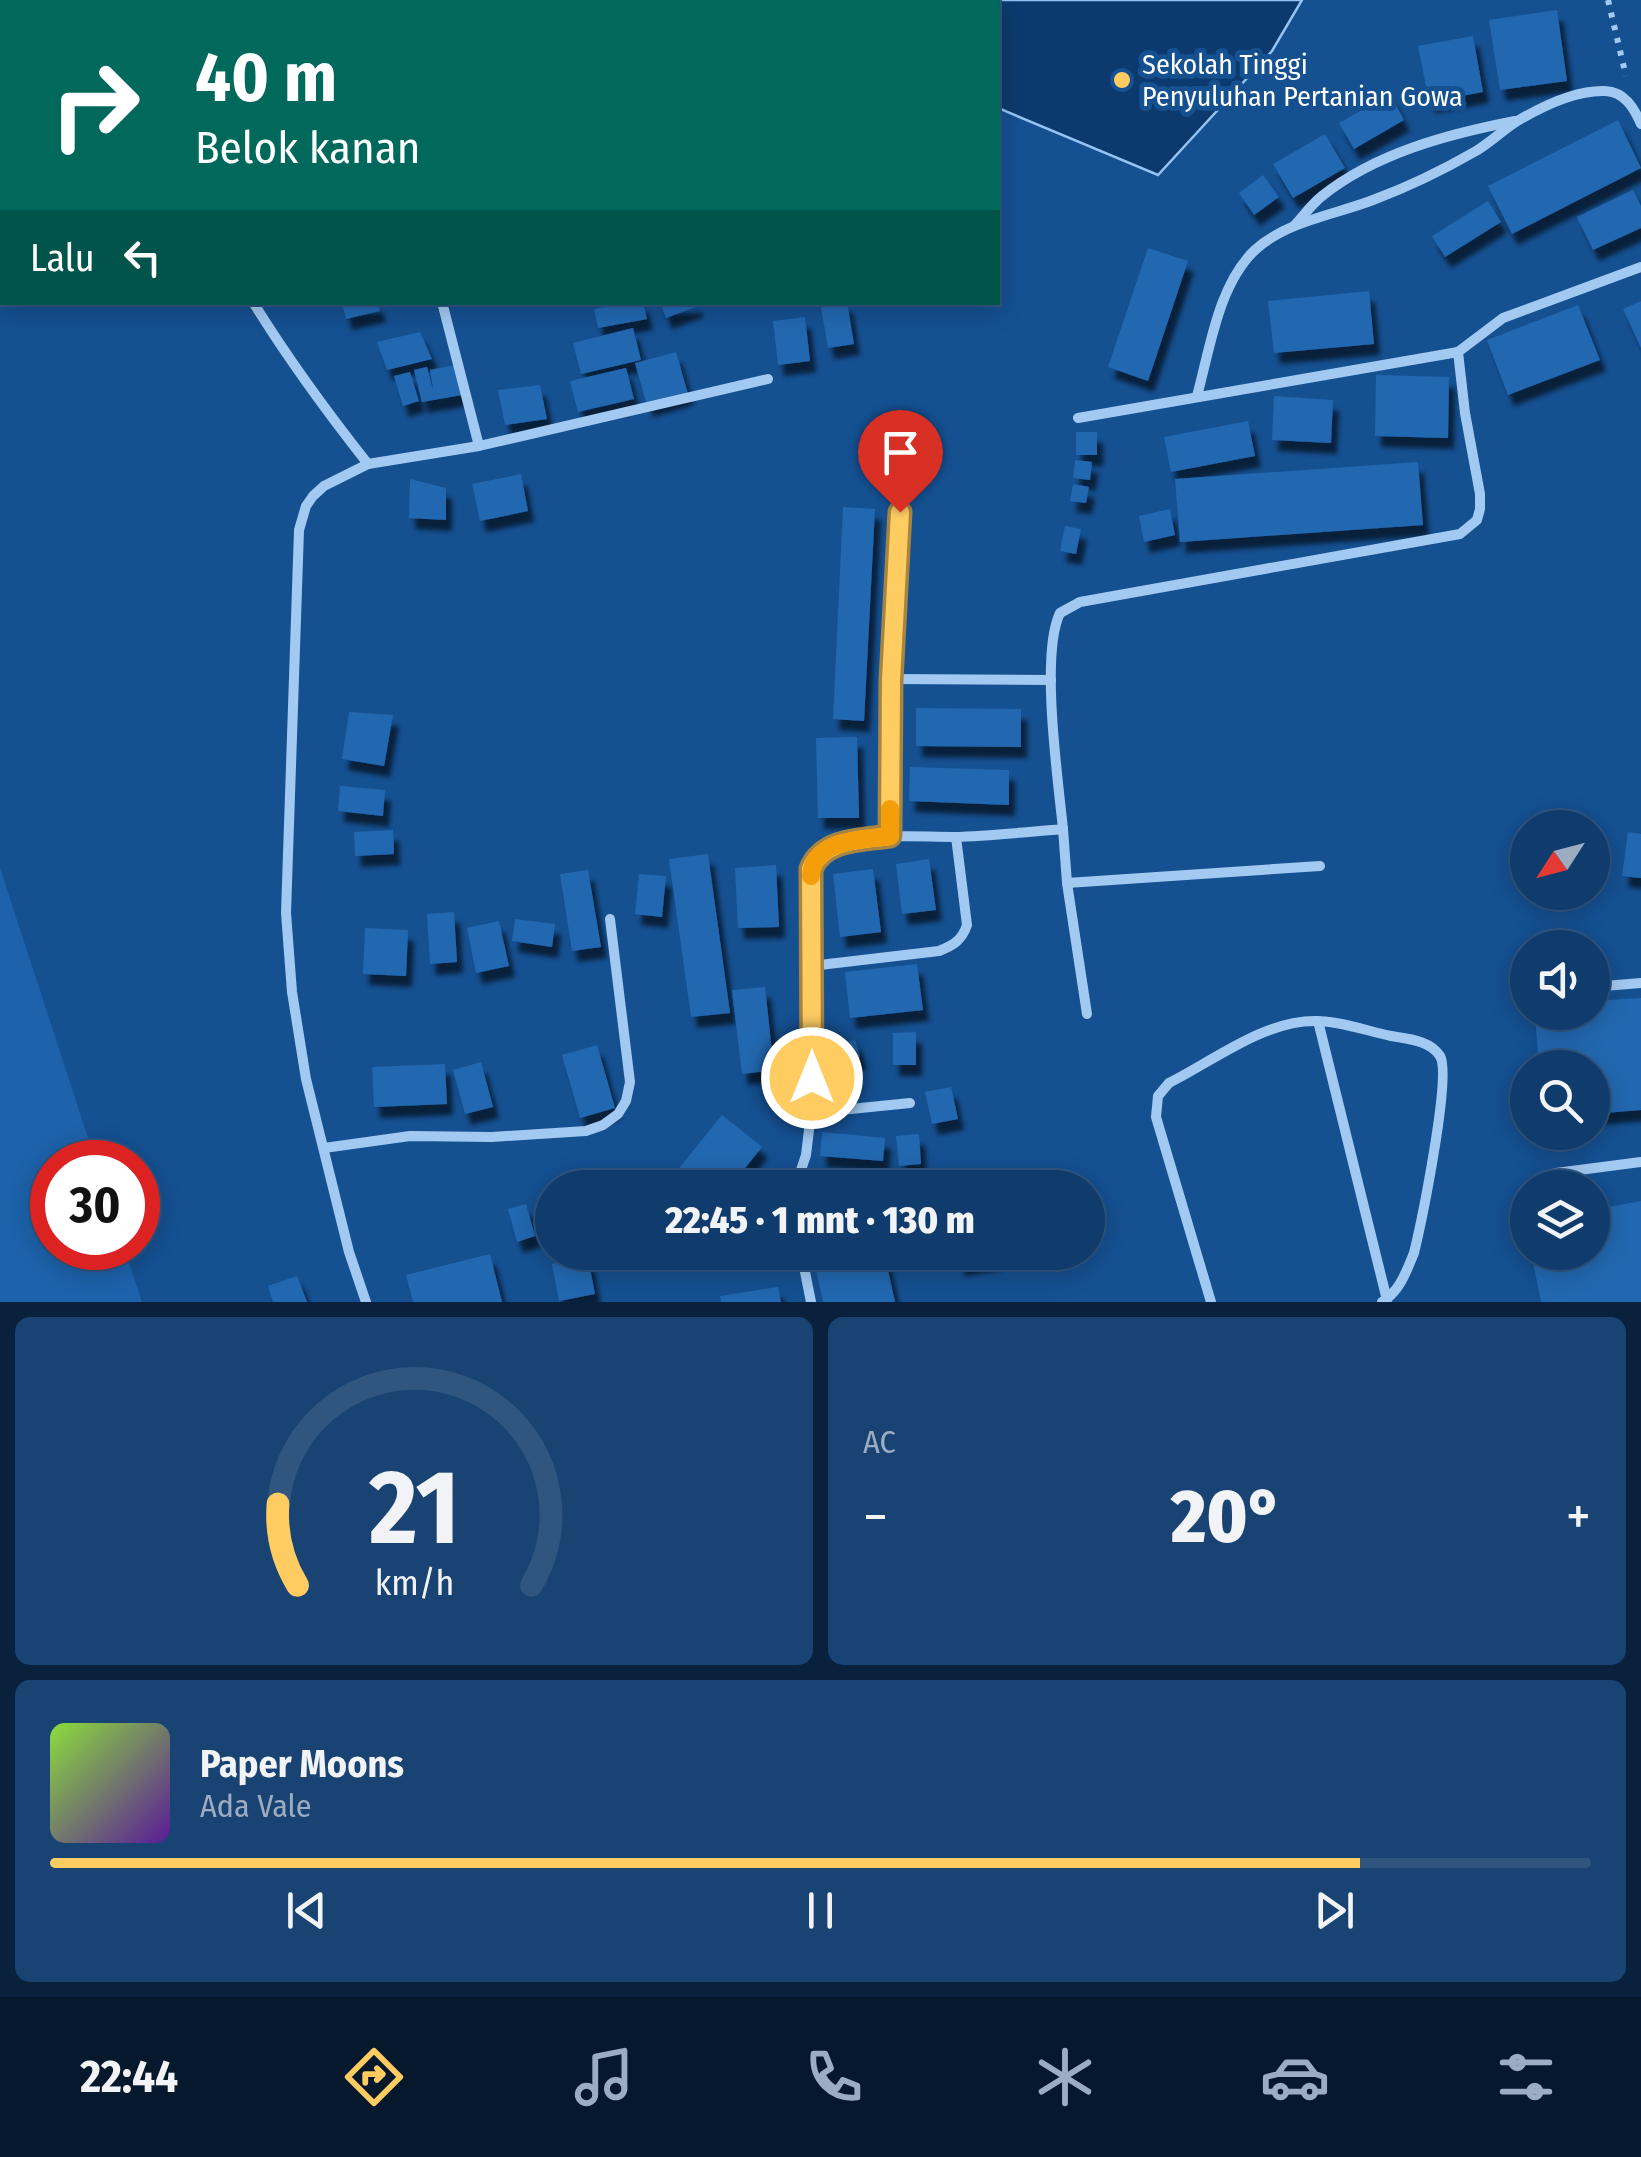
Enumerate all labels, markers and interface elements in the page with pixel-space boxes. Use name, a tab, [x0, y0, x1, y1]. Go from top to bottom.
text: 40 m	[195, 36, 337, 120]
icon: right	[30, 40, 160, 170]
place label: Sekolah Tinggi Penyuluhan Pertanian Gowa	[1142, 48, 1463, 113]
marker: Sekolah Tinggi Penyuluhan Pertanian Gowa	[1111, 69, 1133, 91]
text: Belok kanan	[195, 121, 421, 175]
icon: left	[115, 230, 170, 285]
text: Lalu	[30, 235, 95, 281]
pin	[858, 410, 943, 513]
icon: arrive	[873, 425, 928, 480]
north arrow	[1510, 810, 1610, 910]
map controls	[1510, 810, 1610, 1270]
button: sound	[1510, 930, 1610, 1030]
position arrow	[760, 1026, 864, 1130]
button: search	[1510, 1050, 1610, 1150]
speed limit sign: 30	[30, 1140, 160, 1270]
button: layers	[1510, 1170, 1610, 1270]
text: 22:45 · 1 mnt · 130 m	[665, 1197, 975, 1243]
text: AC	[863, 1423, 896, 1461]
text: 21	[368, 1446, 459, 1571]
text: 20°	[1171, 1472, 1283, 1562]
text: −	[863, 1484, 888, 1550]
text: +	[1566, 1484, 1591, 1550]
text: km/h	[374, 1562, 454, 1604]
text: Paper Moons	[200, 1741, 404, 1787]
text: Ada Vale	[200, 1787, 312, 1825]
icon: previous	[279, 1883, 334, 1938]
icon: pause	[793, 1883, 848, 1938]
icon: next	[1307, 1883, 1362, 1938]
icon: directions	[339, 2042, 409, 2112]
icon: music	[569, 2042, 639, 2112]
icon: phone	[799, 2042, 869, 2112]
icon: climate	[1030, 2042, 1100, 2112]
icon: car	[1260, 2042, 1330, 2112]
icon: filters	[1491, 2042, 1561, 2112]
text: 22:44	[80, 2050, 178, 2104]

